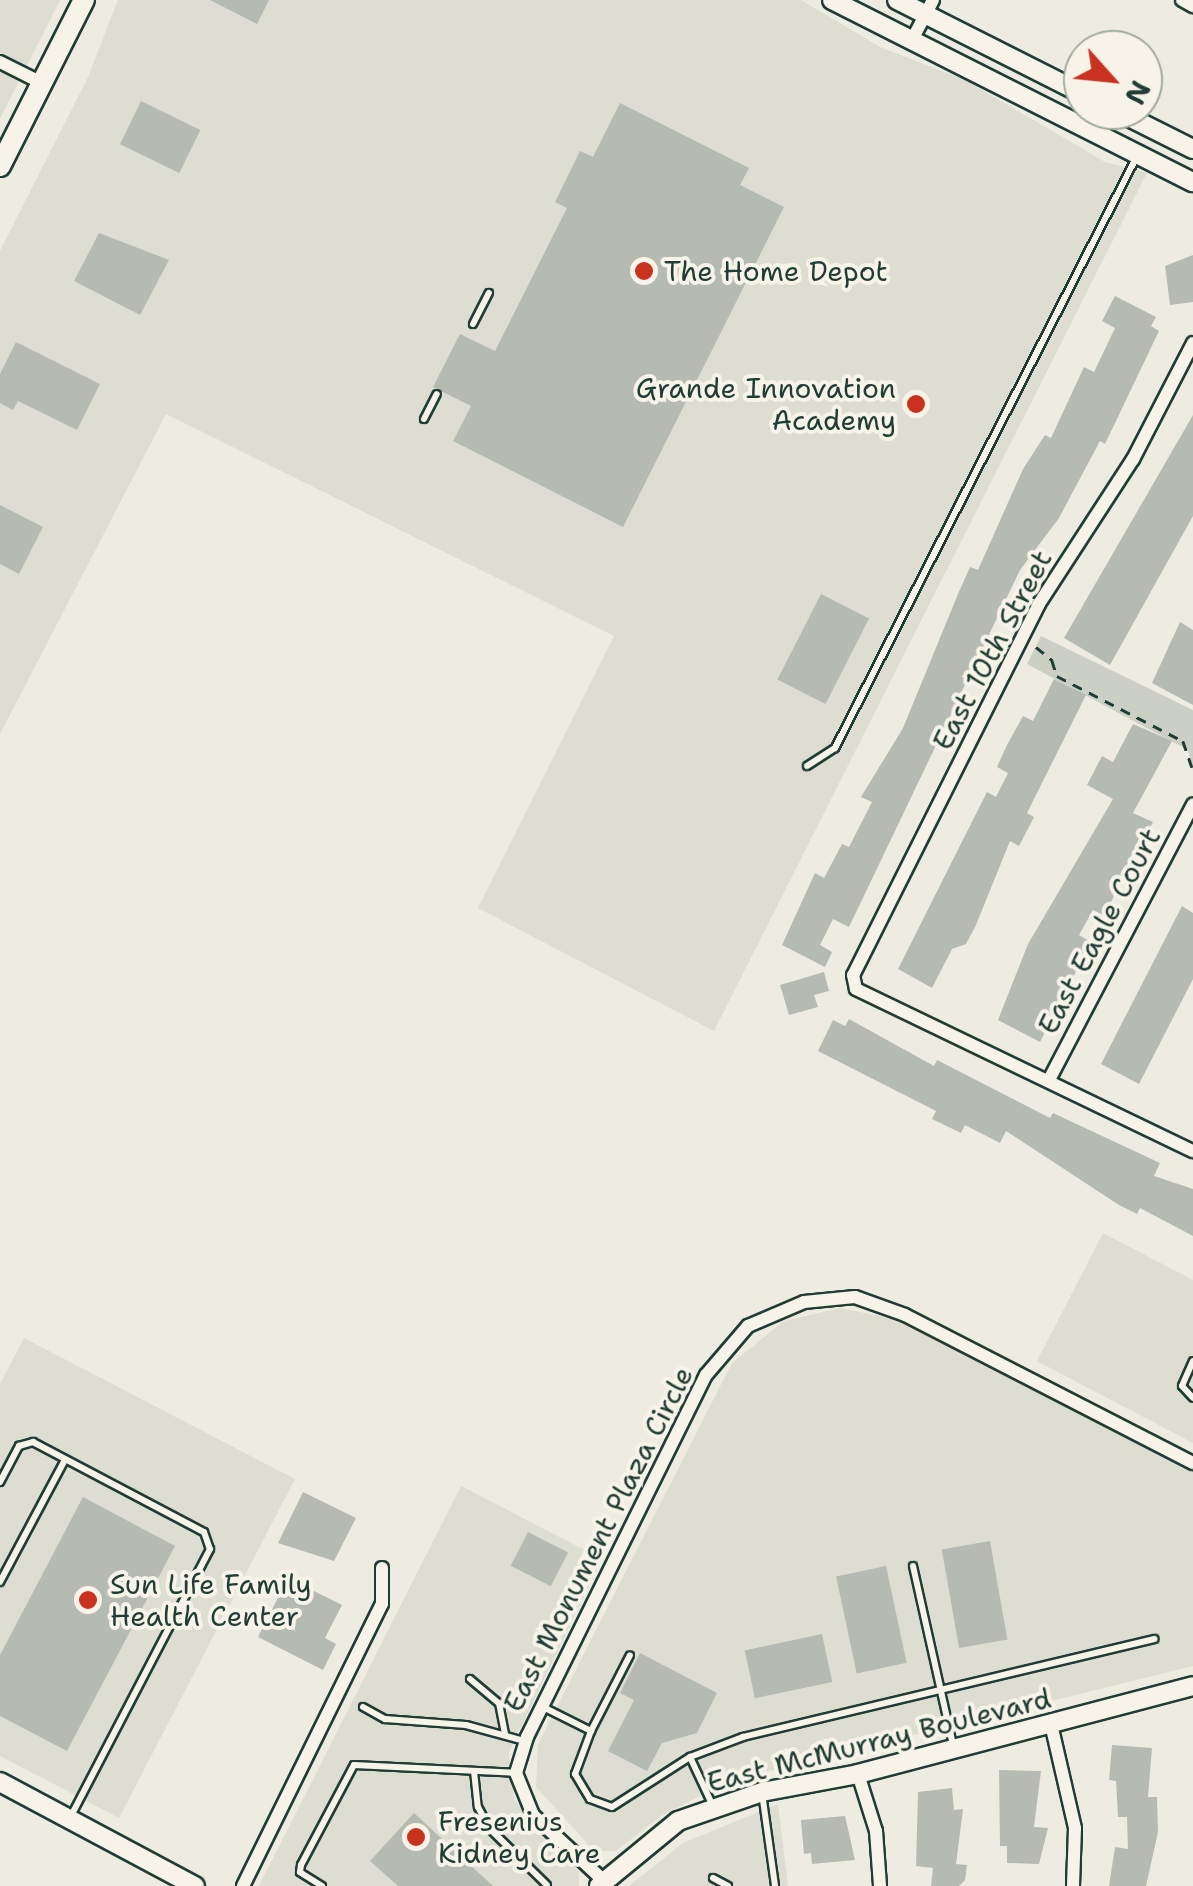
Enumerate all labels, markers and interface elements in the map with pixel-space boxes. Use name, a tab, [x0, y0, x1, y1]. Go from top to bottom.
north arrow	[1063, 30, 1163, 130]
text: N	[1116, 74, 1160, 111]
place label: The Home Depot	[664, 254, 888, 288]
marker: The Home Depot	[633, 260, 655, 282]
place label: Grande Innovation Academy	[636, 371, 896, 437]
marker: Grande Innovation Academy	[905, 393, 927, 415]
street label: East 10th Street	[925, 544, 1059, 756]
street label: East Eagle Court	[1031, 822, 1167, 1040]
street label: East Monument Plaza Circle	[496, 1361, 700, 1717]
place label: Sun Life Family Health Center	[110, 1567, 312, 1633]
marker: Sun Life Family Health Center	[75, 1587, 101, 1613]
street label: East McMurray Boulevard	[704, 1681, 1054, 1799]
place label: Fresenius Kidney Care	[438, 1804, 601, 1870]
marker: Fresenius Kidney Care	[403, 1824, 429, 1850]

